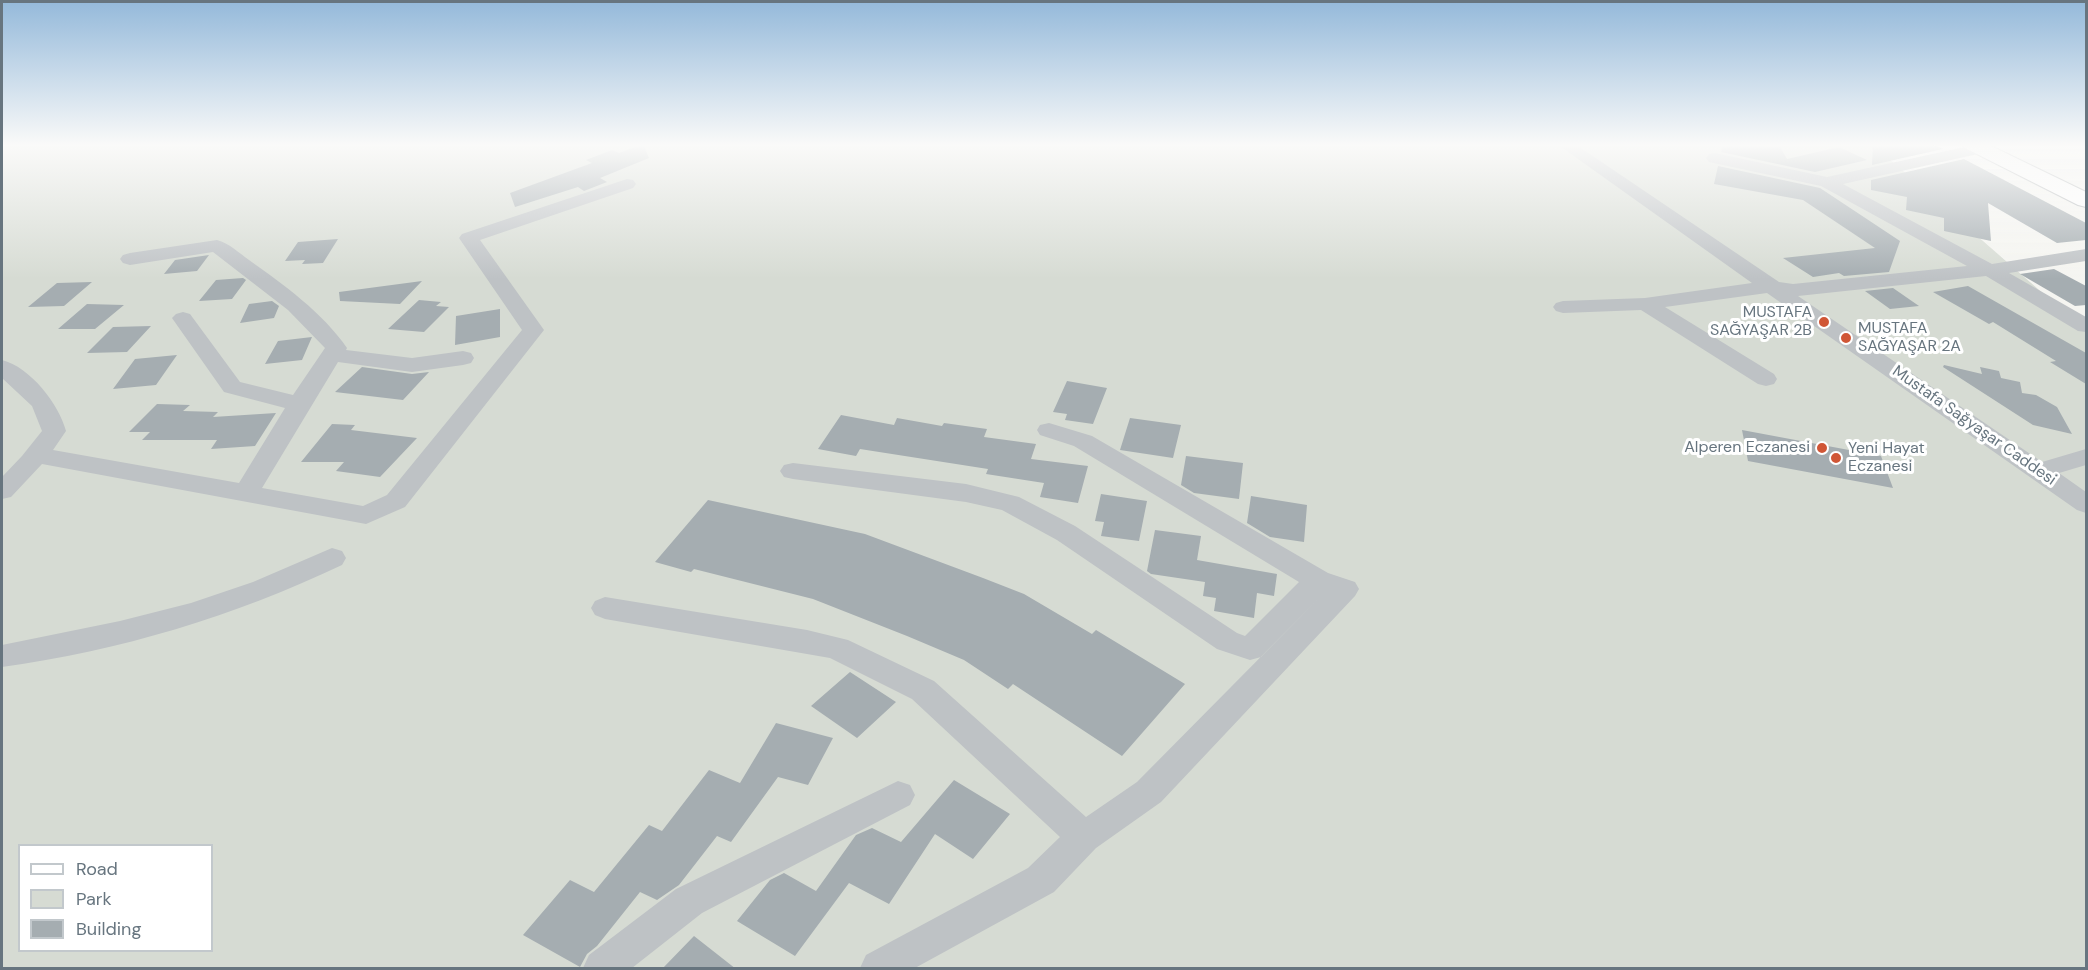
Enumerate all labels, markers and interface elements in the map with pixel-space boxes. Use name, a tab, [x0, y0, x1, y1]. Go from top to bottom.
place label: MUSTAFA SAĞYAŞAR 2B	[1710, 303, 1812, 341]
marker: MUSTAFA SAĞYAŞAR 2B	[1817, 315, 1831, 329]
place label: MUSTAFA SAĞYAŞAR 2A	[1858, 319, 1961, 357]
marker: MUSTAFA SAĞYAŞAR 2A	[1839, 331, 1853, 345]
street label: Mustafa Sağyaşar Caddesi	[1888, 362, 2060, 490]
place label: Alperen Eczanesi	[1684, 438, 1810, 458]
place label: Yeni Hayat Eczanesi	[1848, 439, 1925, 477]
marker: Alperen Eczanesi	[1815, 441, 1829, 455]
marker: Yeni Hayat Eczanesi	[1829, 451, 1843, 465]
legend	[18, 844, 213, 952]
text: Road	[76, 857, 118, 881]
text: Park	[76, 887, 112, 911]
text: Building	[76, 917, 141, 941]

